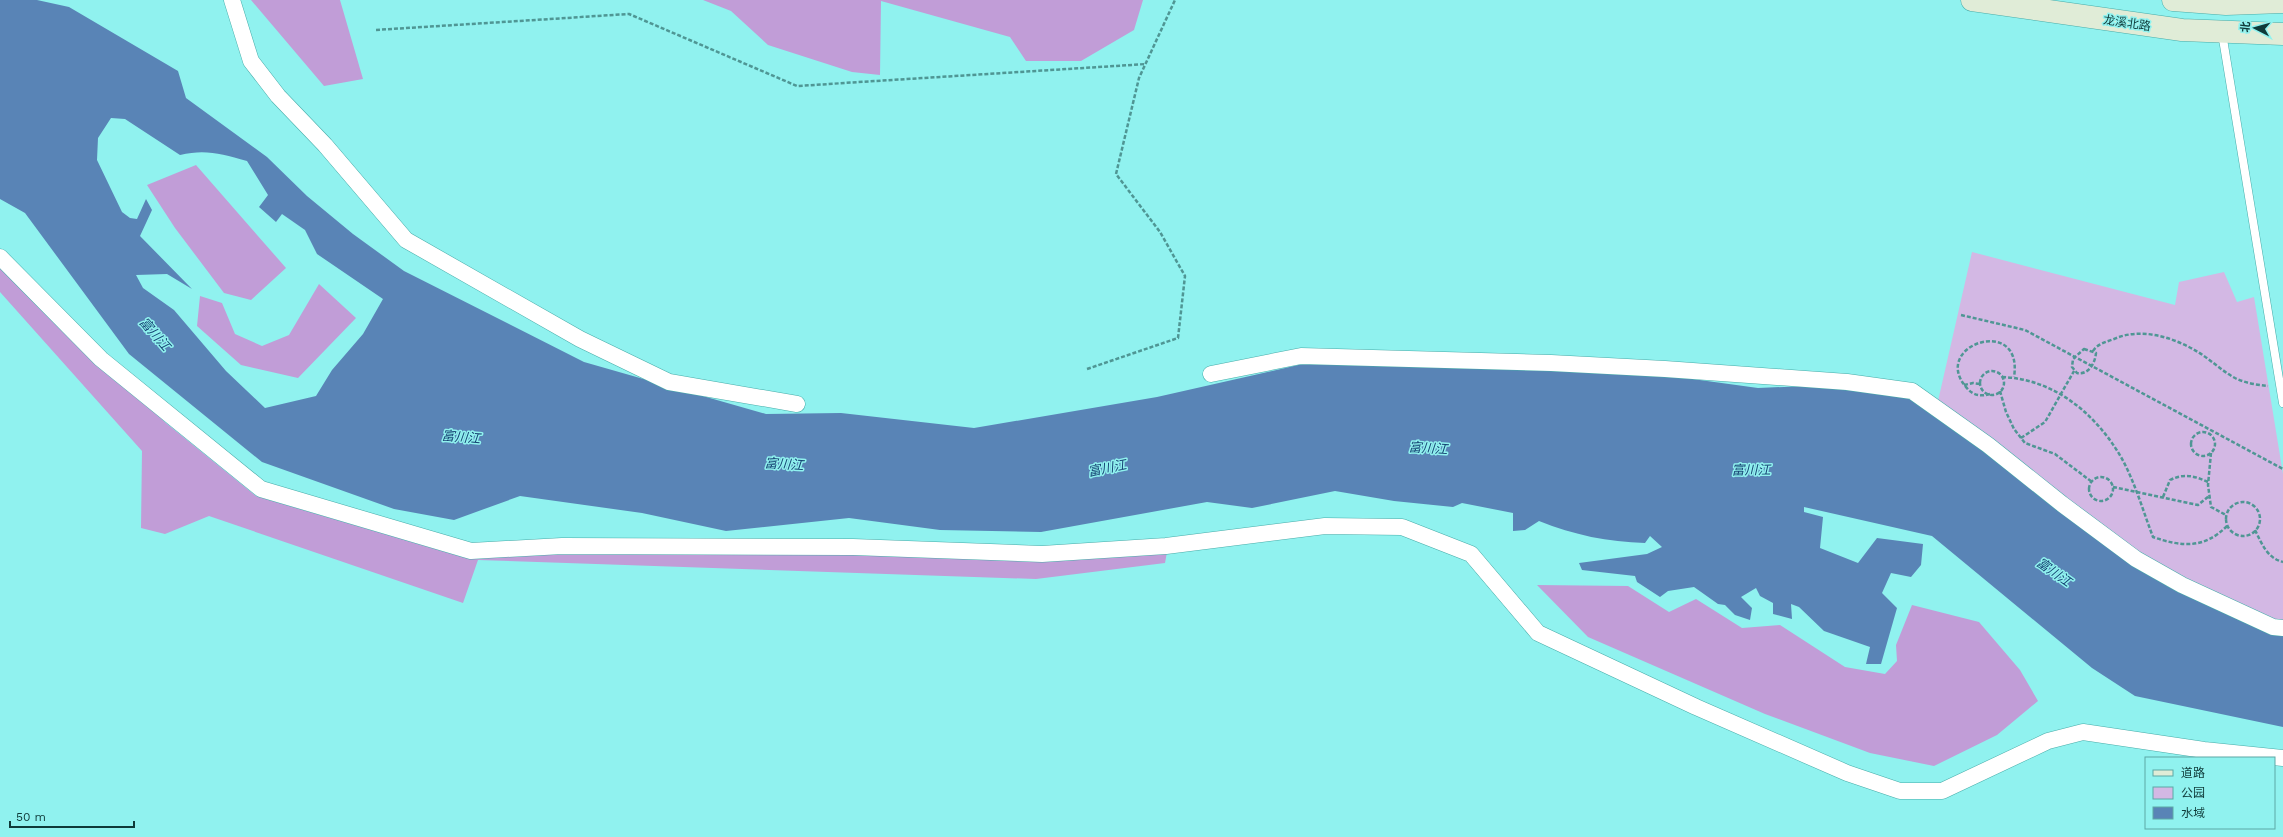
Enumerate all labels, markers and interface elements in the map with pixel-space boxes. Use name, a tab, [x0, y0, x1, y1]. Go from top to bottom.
north arrow	[2235, 8, 2275, 48]
street label: 龙溪北路	[2102, 13, 2152, 33]
text: 北	[2239, 21, 2253, 33]
water label: 富川江	[137, 314, 175, 355]
water label: 富川江	[441, 428, 483, 446]
water label: 富川江	[1408, 439, 1450, 457]
water label: 富川江	[764, 455, 806, 473]
water label: 富川江	[1086, 457, 1130, 479]
water label: 富川江	[1731, 462, 1773, 478]
water label: 富川江	[2034, 555, 2076, 590]
legend	[2145, 757, 2275, 829]
text: 道路	[2181, 766, 2205, 780]
text: 公园	[2181, 786, 2205, 800]
scale bar	[10, 803, 134, 829]
text: 水域	[2181, 806, 2205, 820]
text: 50 m	[16, 810, 46, 824]

